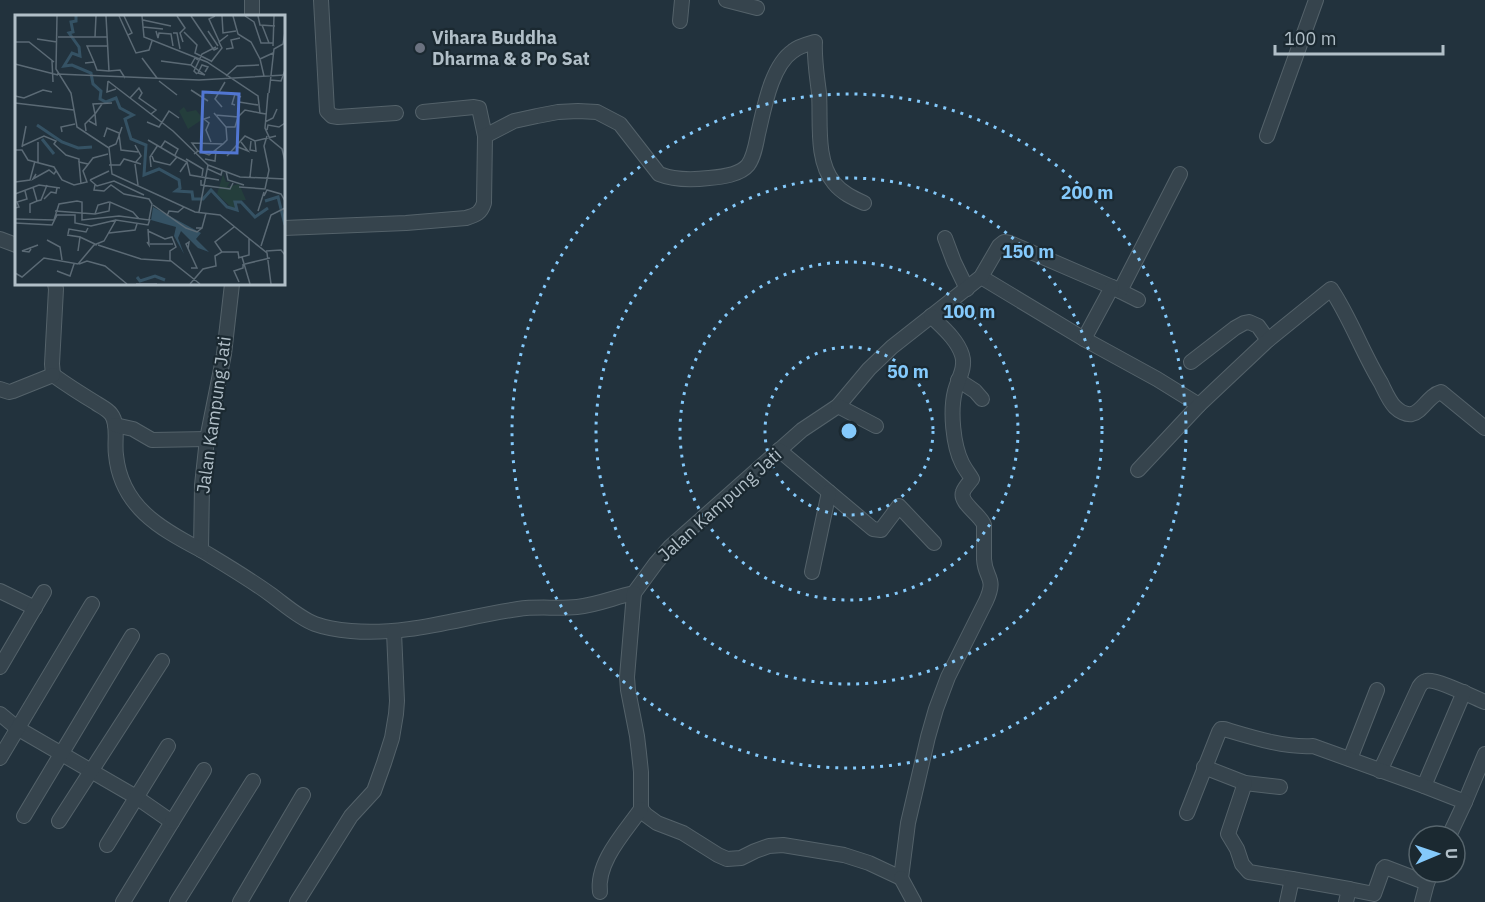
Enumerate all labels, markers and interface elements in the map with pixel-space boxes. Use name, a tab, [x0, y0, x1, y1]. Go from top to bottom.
inset map	[15, 15, 285, 285]
scale bar	[1275, 18, 1443, 56]
place label: Vihara Buddha Dharma & 8 Po Sat	[432, 26, 590, 70]
text: 100 m	[1284, 27, 1336, 50]
marker: Vihara Buddha Dharma & 8 Po Sat	[413, 41, 427, 55]
text: 200 m	[1061, 181, 1113, 204]
text: 150 m	[1002, 240, 1054, 263]
text: 100 m	[943, 300, 995, 323]
street label: Jalan Kampung Jati	[191, 335, 236, 495]
text: 50 m	[887, 360, 929, 383]
centre of rings	[839, 421, 859, 441]
street label: Jalan Kampung Jati	[653, 443, 786, 566]
north arrow	[1407, 824, 1467, 884]
text: U	[1442, 848, 1462, 859]

